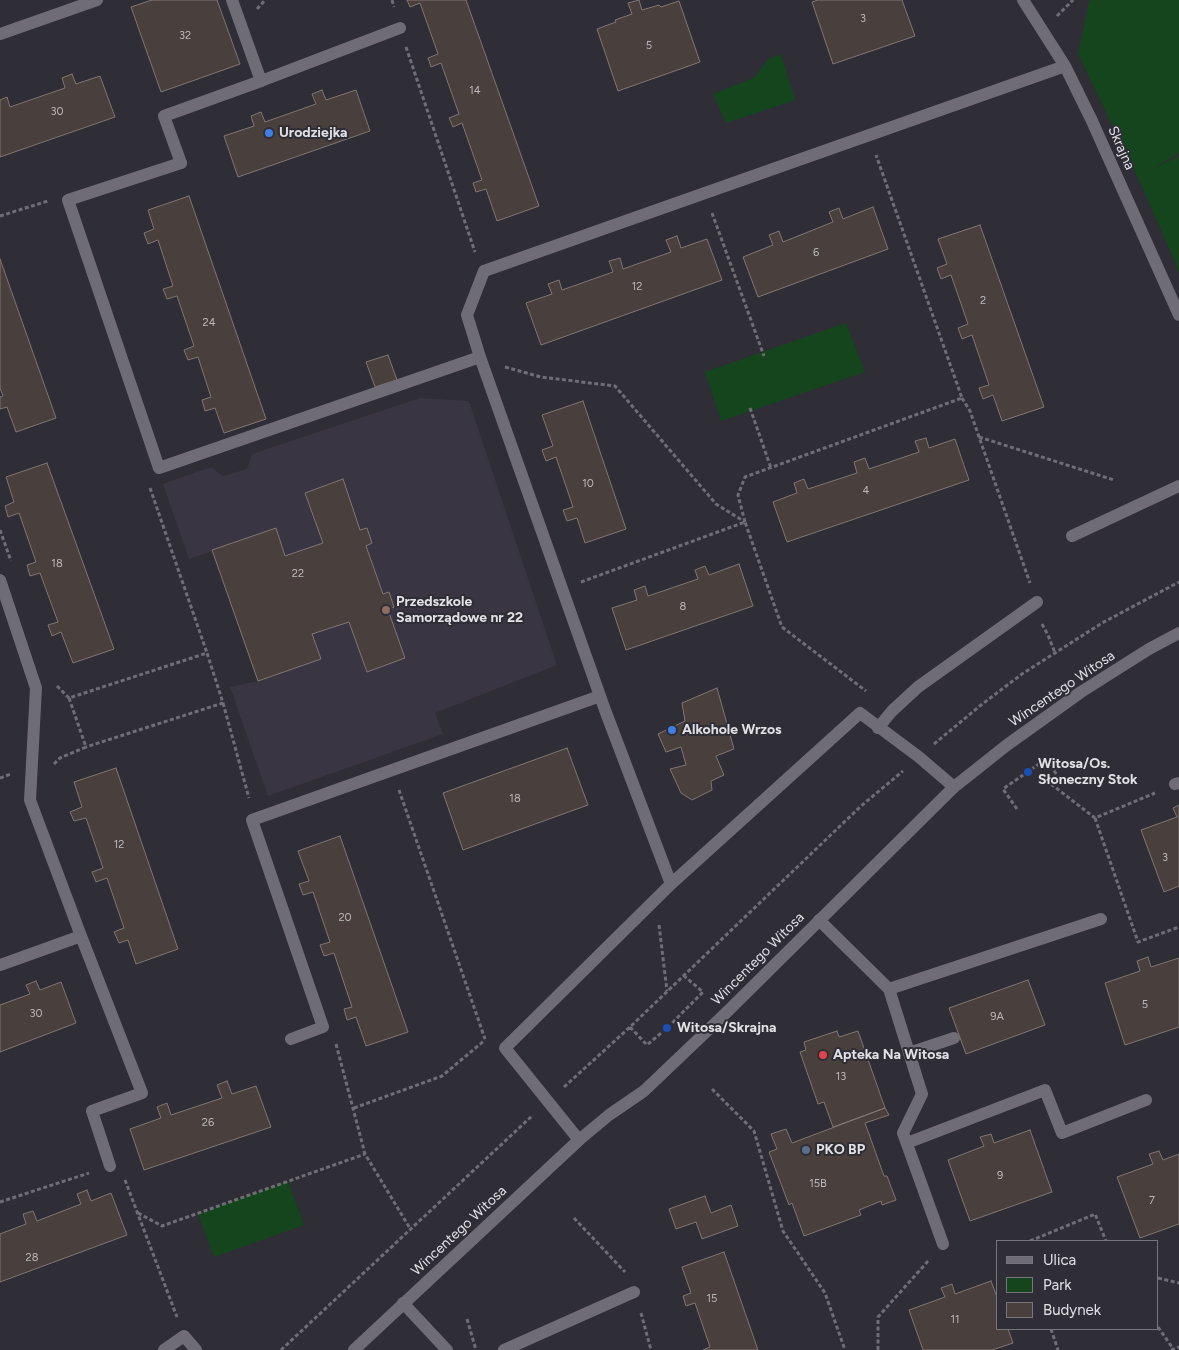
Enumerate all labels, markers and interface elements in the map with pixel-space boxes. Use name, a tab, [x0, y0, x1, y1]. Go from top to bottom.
house number: 3	[860, 12, 866, 26]
house number: 32	[179, 29, 191, 43]
house number: 5	[646, 39, 652, 53]
house number: 14	[469, 84, 481, 98]
house number: 30	[50, 105, 64, 119]
street label: Skrajna	[1104, 124, 1138, 172]
place label: Urodziejka	[279, 125, 347, 141]
marker: Urodziejka	[263, 127, 275, 139]
house number: 6	[813, 246, 819, 260]
house number: 12	[632, 280, 642, 294]
house number: 2	[980, 294, 986, 308]
house number: 24	[203, 316, 215, 330]
house number: 10	[582, 477, 594, 491]
house number: 4	[863, 484, 869, 498]
house number: 18	[51, 557, 63, 571]
house number: 22	[292, 567, 304, 581]
place label: Przedszkole Samorządowe nr 22	[396, 594, 523, 626]
house number: 8	[680, 600, 686, 614]
marker: Przedszkole Samorządowe nr 22	[380, 604, 392, 616]
street label: Wincentego Witosa	[1006, 647, 1118, 731]
place label: Alkohole Wrzos	[682, 722, 782, 738]
marker: Alkohole Wrzos	[666, 724, 678, 736]
place label: Witosa/Os. Słoneczny Stok	[1038, 756, 1137, 789]
marker: Witosa/Os. Słoneczny Stok	[1022, 766, 1034, 778]
house number: 18	[509, 792, 521, 806]
house number: 12	[114, 838, 124, 852]
house number: 3	[1162, 851, 1168, 865]
street label: Wincentego Witosa	[708, 909, 808, 1009]
house number: 20	[338, 911, 352, 925]
house number: 5	[1142, 998, 1148, 1012]
house number: 30	[29, 1007, 43, 1021]
house number: 9A	[990, 1010, 1004, 1024]
place label: Witosa/Skrajna	[677, 1020, 776, 1036]
marker: Witosa/Skrajna	[661, 1022, 673, 1034]
place label: Apteka Na Witosa	[833, 1047, 949, 1063]
marker: Apteka Na Witosa	[817, 1049, 829, 1061]
house number: 13	[836, 1070, 846, 1084]
house number: 26	[202, 1116, 214, 1130]
place label: PKO BP	[816, 1142, 865, 1158]
marker: PKO BP	[800, 1144, 812, 1156]
house number: 9	[997, 1169, 1003, 1183]
house number: 15B	[809, 1177, 827, 1191]
street label: Wincentego Witosa	[408, 1183, 510, 1279]
house number: 7	[1149, 1194, 1155, 1208]
legend	[996, 1240, 1159, 1330]
house number: 28	[26, 1251, 38, 1265]
text: Ulica	[1043, 1251, 1076, 1269]
text: Park	[1043, 1276, 1072, 1294]
house number: 15	[707, 1292, 717, 1306]
text: Budynek	[1043, 1301, 1101, 1319]
house number: 11	[950, 1313, 960, 1327]

